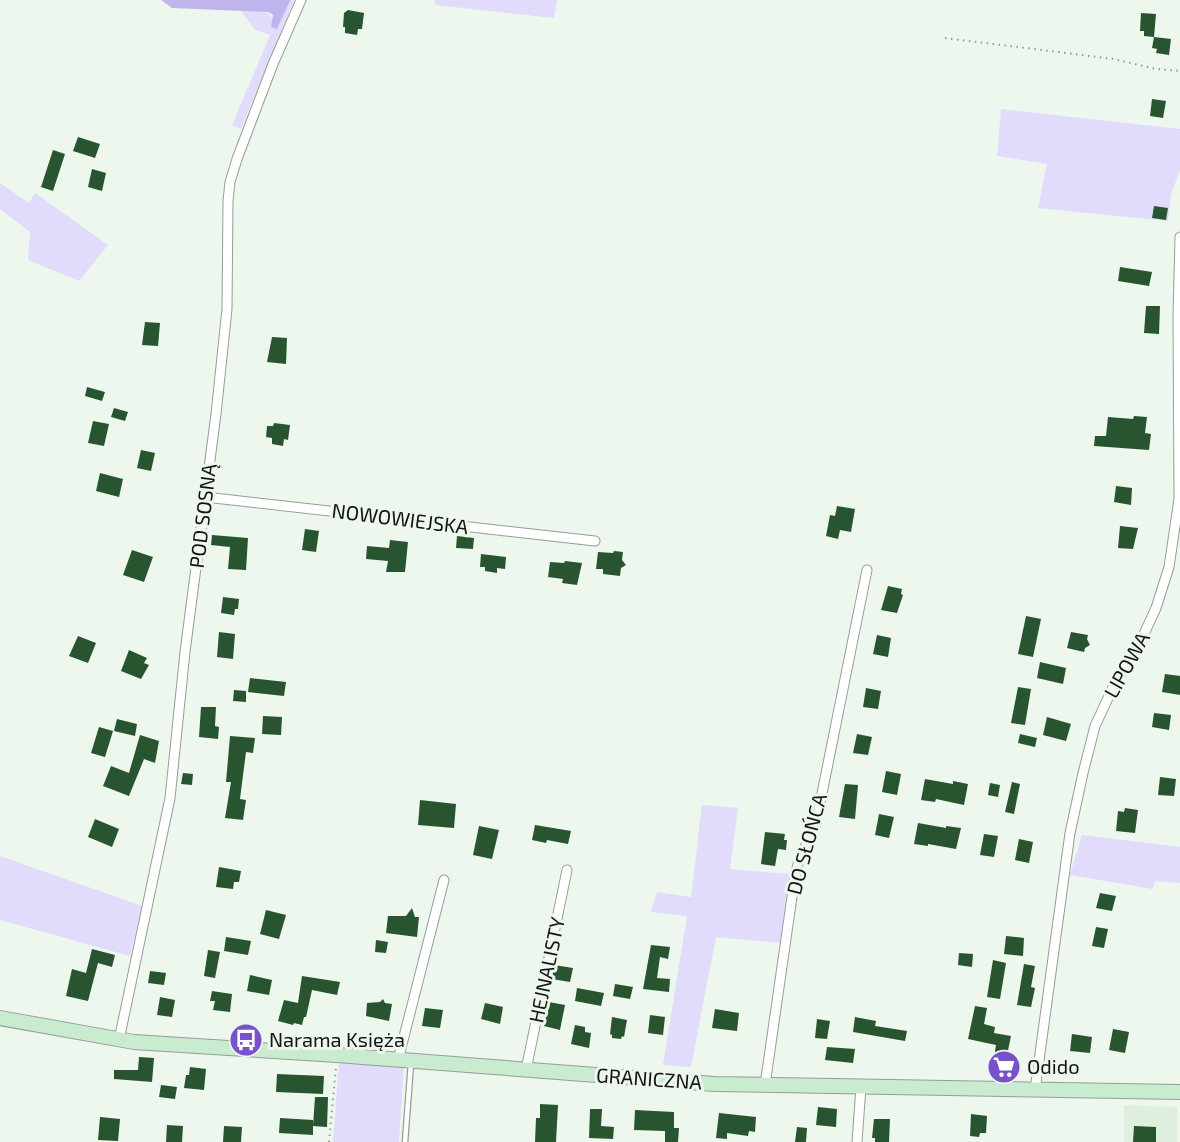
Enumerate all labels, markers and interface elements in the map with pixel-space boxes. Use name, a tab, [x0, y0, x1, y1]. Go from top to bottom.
street label: POD SOSNĄ	[184, 462, 220, 570]
street label: NOWOWIEJSKA	[330, 498, 470, 538]
street label: LIPOWA	[1098, 627, 1154, 702]
street label: DO SŁOŃCA	[781, 790, 831, 897]
street label: HEJNALISTY	[523, 914, 569, 1025]
bus stop icon: Narama Księża	[228, 1022, 264, 1058]
place label: Narama Księża	[269, 1027, 405, 1051]
supermarket icon: Odido	[986, 1049, 1022, 1085]
place label: Odido	[1027, 1054, 1080, 1078]
street label: GRANICZNA	[595, 1062, 703, 1094]

